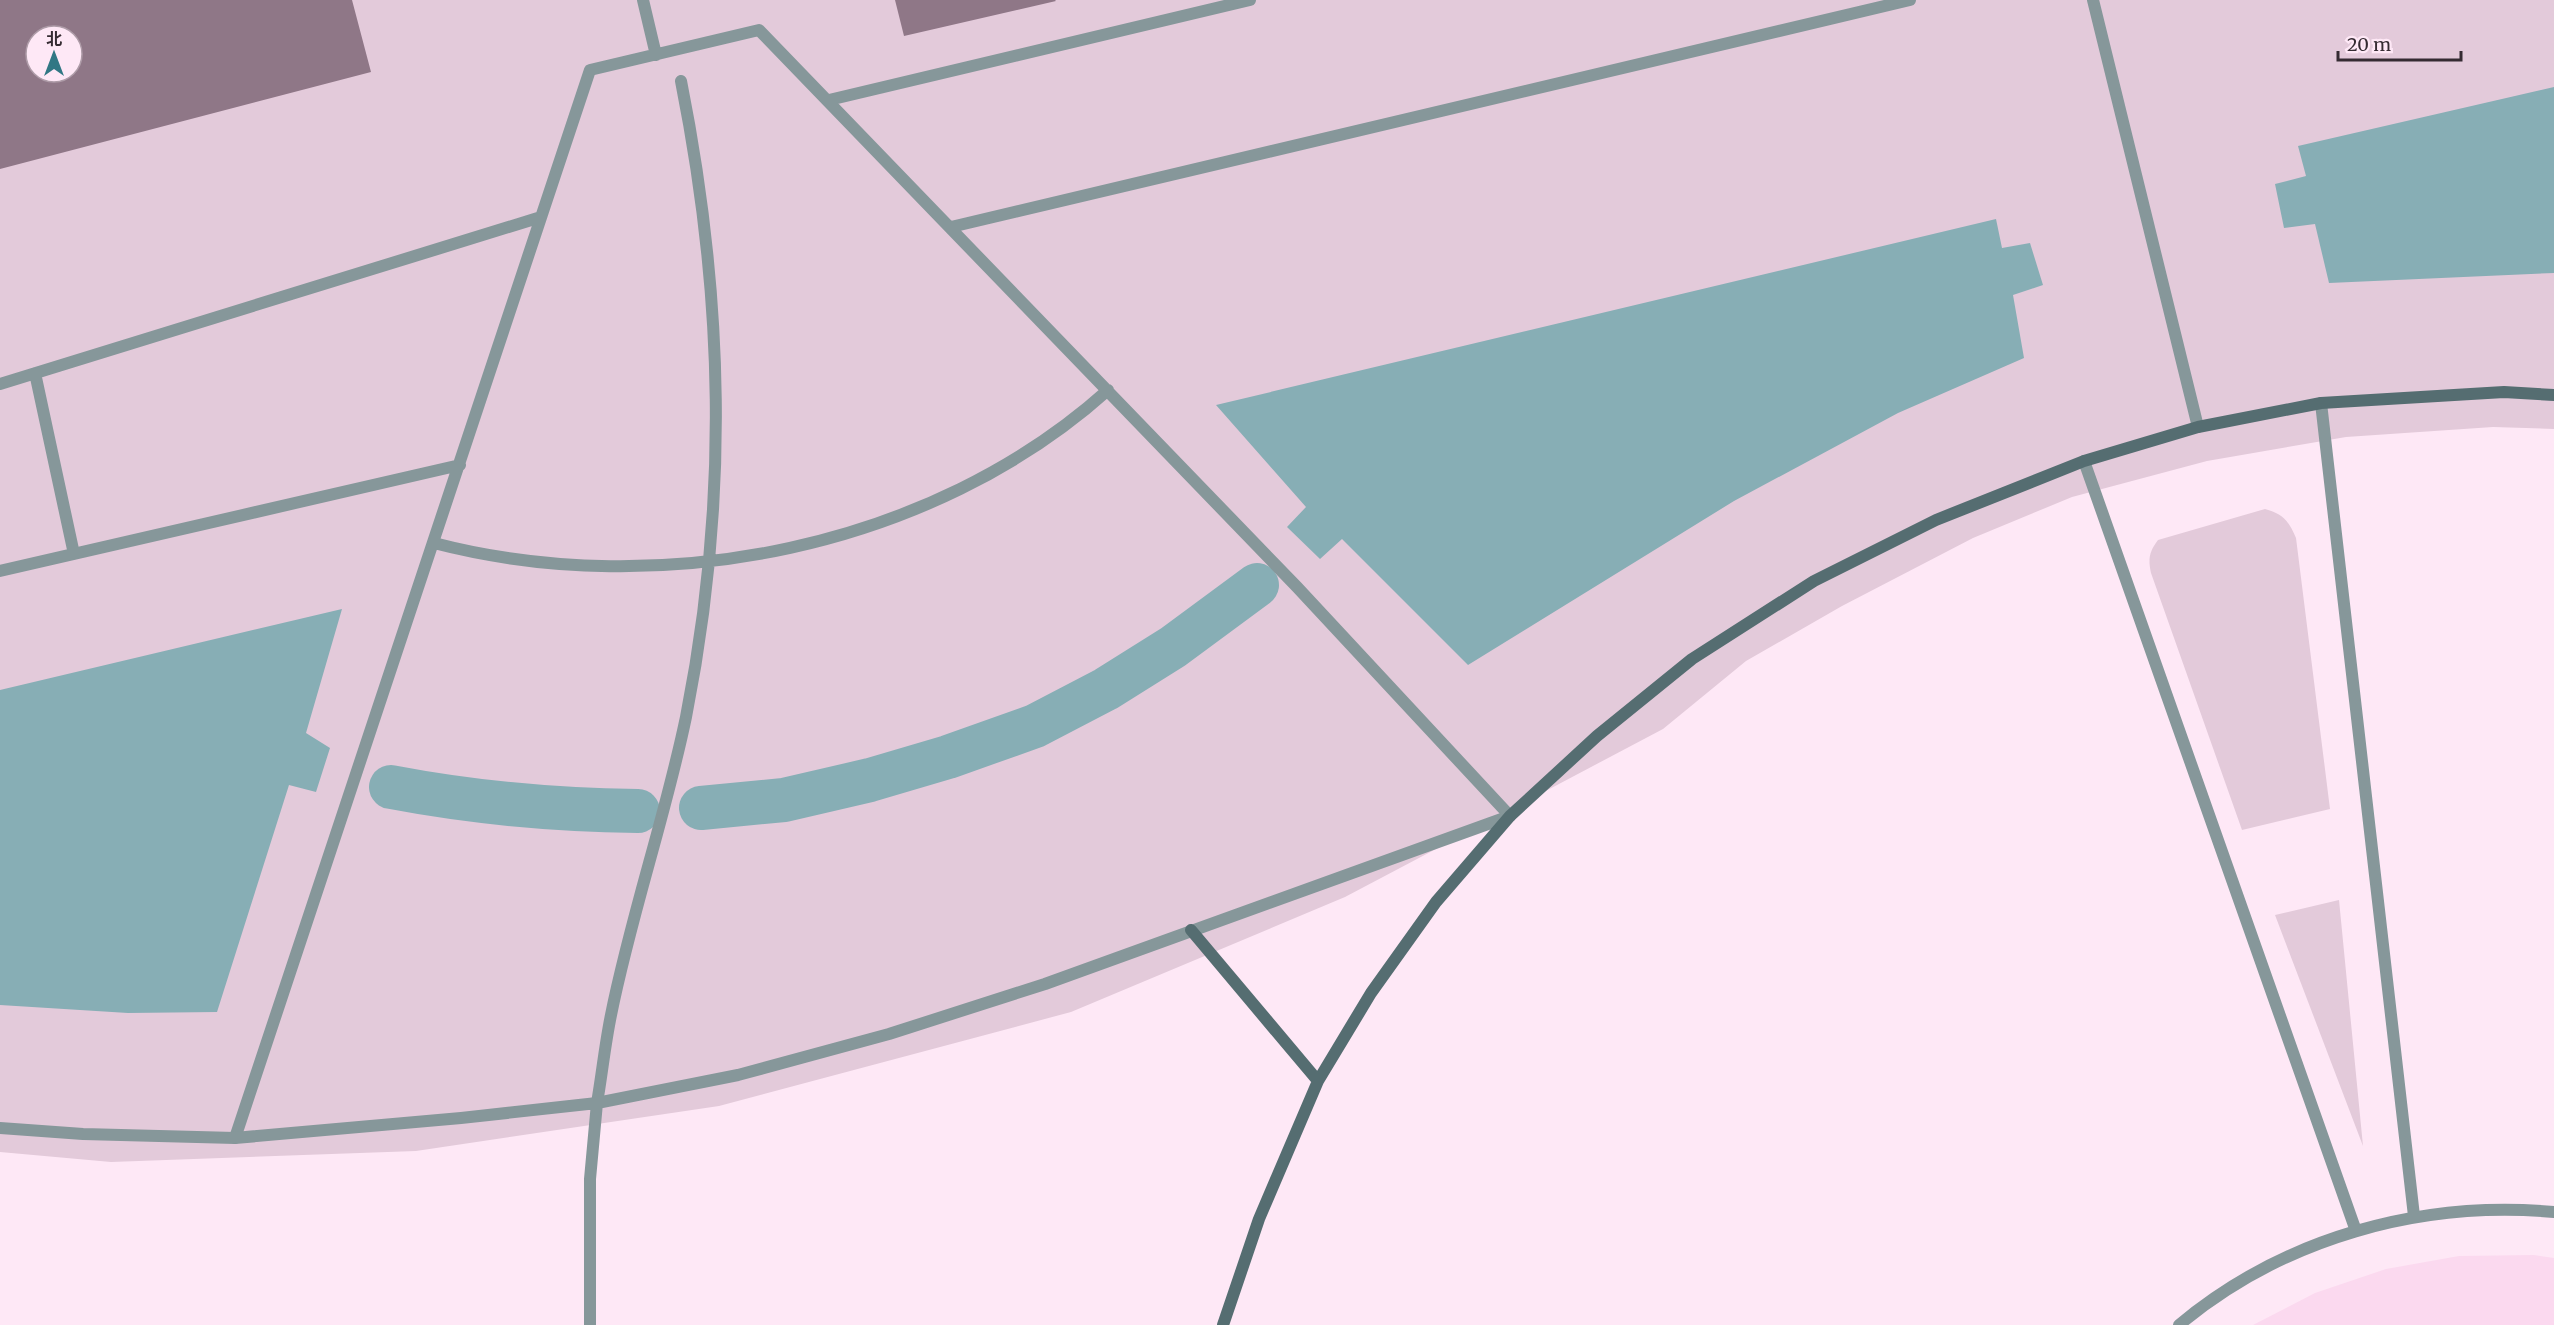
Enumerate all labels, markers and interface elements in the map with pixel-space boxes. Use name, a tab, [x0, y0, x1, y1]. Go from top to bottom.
north arrow	[24, 24, 84, 84]
scale bar	[2338, 24, 2461, 62]
text: 北	[46, 29, 62, 49]
text: 20 m	[2347, 33, 2391, 56]

